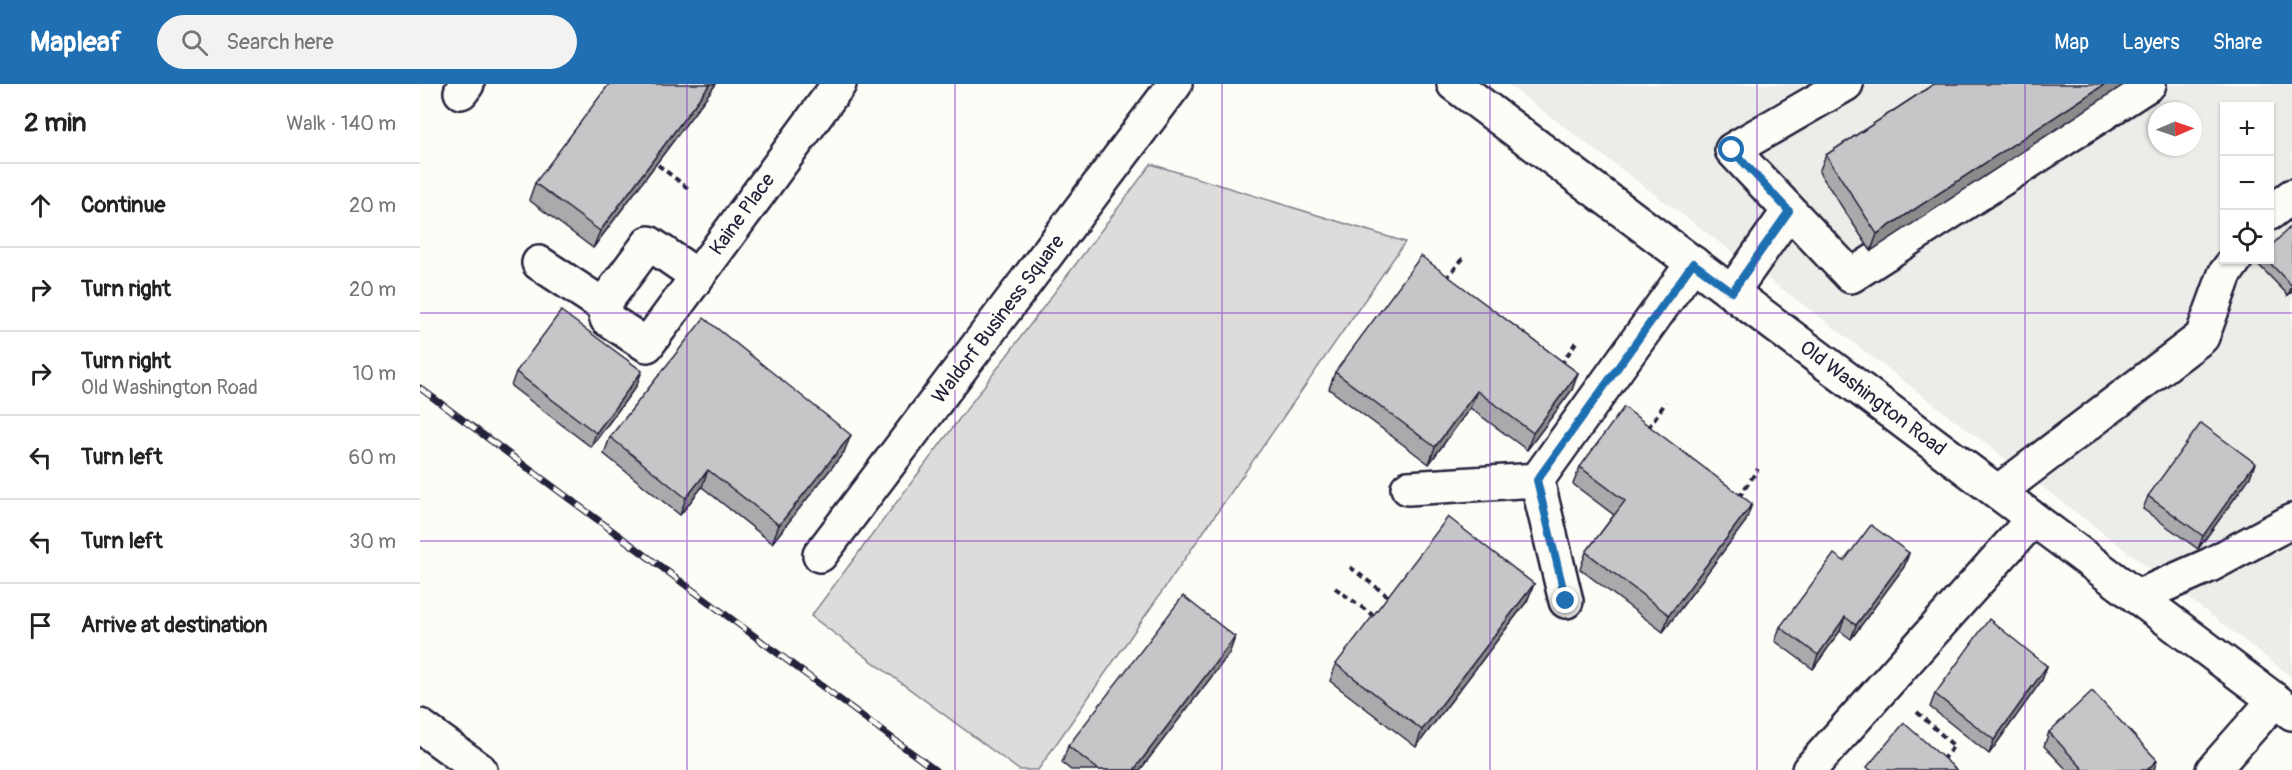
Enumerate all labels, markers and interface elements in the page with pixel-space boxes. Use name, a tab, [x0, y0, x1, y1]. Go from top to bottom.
search box	[157, 15, 577, 69]
text: Mapleaf	[30, 25, 121, 60]
icon: search	[178, 26, 211, 59]
text: Search here	[226, 28, 334, 56]
text: Map	[2054, 29, 2089, 56]
text: Layers	[2122, 29, 2180, 56]
text: Share	[2213, 29, 2262, 56]
north arrow	[2148, 102, 2202, 156]
map controls	[2220, 102, 2274, 264]
button: +	[2220, 102, 2274, 156]
text: 2 min	[24, 107, 86, 139]
text: Walk · 140 m	[286, 111, 396, 136]
route start	[1718, 136, 1744, 162]
button: −	[2220, 156, 2274, 210]
street label: Kaine Place	[704, 168, 780, 260]
icon: ahead	[24, 189, 57, 222]
text: Continue	[81, 191, 165, 219]
text: 20 m	[349, 193, 396, 218]
button: locate	[2220, 210, 2274, 264]
street label: Waldorf Business Square	[926, 230, 1070, 408]
icon: right	[24, 273, 57, 306]
text: Turn right	[81, 275, 171, 303]
text: 20 m	[349, 277, 396, 302]
street label: Old Washington Road	[1795, 335, 1951, 461]
text: Turn right	[81, 347, 171, 375]
icon: right	[24, 357, 57, 390]
text: 10 m	[352, 361, 396, 386]
text: Old Washington Road	[81, 375, 258, 400]
icon: left	[24, 441, 57, 474]
text: Turn left	[81, 443, 163, 471]
text: 60 m	[349, 445, 396, 470]
icon: left	[24, 525, 57, 558]
text: Turn left	[81, 527, 163, 555]
text: 30 m	[349, 529, 396, 554]
route end	[1552, 587, 1578, 613]
icon: arrive	[24, 609, 57, 642]
text: Arrive at destination	[81, 611, 267, 639]

